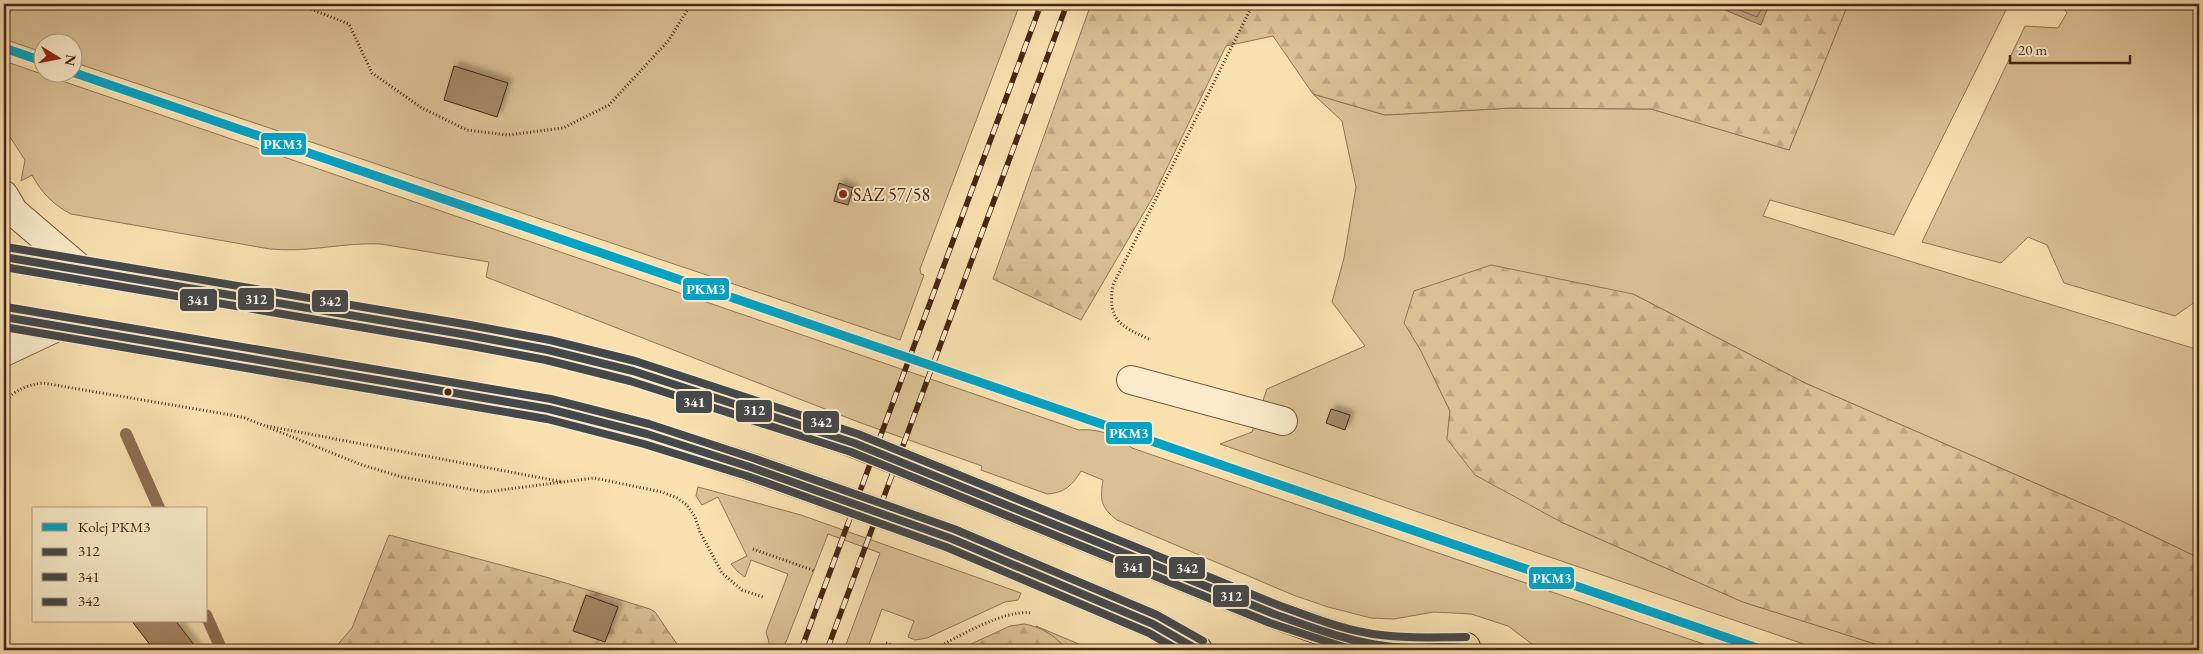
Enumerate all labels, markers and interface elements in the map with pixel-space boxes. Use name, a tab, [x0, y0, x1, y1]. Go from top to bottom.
north arrow	[32, 32, 82, 82]
scale bar	[2010, 32, 2130, 64]
text: 20 m	[2018, 40, 2047, 59]
text: N	[61, 53, 81, 68]
line badge: PKM3	[260, 132, 307, 156]
text: PKM3	[263, 135, 303, 153]
place label: SAZ 57/58	[853, 183, 930, 206]
marker: SAZ 57/58	[837, 188, 849, 200]
line badge: PKM3	[682, 277, 730, 301]
text: PKM3	[686, 280, 726, 298]
line badge: 312	[237, 287, 275, 311]
line badge: 341	[179, 288, 218, 312]
line badge: 342	[311, 289, 349, 313]
text: 312	[245, 290, 268, 308]
text: 341	[187, 291, 209, 309]
text: 342	[319, 292, 342, 310]
unlabelled marker	[443, 387, 453, 397]
line badge: 341	[675, 390, 713, 414]
text: 341	[683, 393, 705, 411]
line badge: 312	[735, 399, 773, 423]
text: 312	[743, 401, 766, 419]
line badge: 342	[802, 410, 840, 434]
text: 342	[810, 413, 833, 431]
line badge: PKM3	[1105, 421, 1153, 445]
text: PKM3	[1109, 424, 1149, 442]
legend	[32, 507, 208, 622]
text: Kolej PKM3	[78, 517, 150, 536]
text: 312	[78, 541, 100, 560]
line badge: 341	[1114, 555, 1152, 579]
line badge: 342	[1168, 556, 1206, 580]
text: 341	[1122, 558, 1144, 576]
text: 342	[1176, 559, 1199, 577]
line badge: PKM3	[1528, 566, 1575, 590]
text: 341	[78, 567, 100, 586]
text: PKM3	[1532, 569, 1572, 587]
line badge: 312	[1212, 584, 1250, 608]
text: 312	[1220, 587, 1243, 605]
text: 342	[78, 591, 100, 610]

